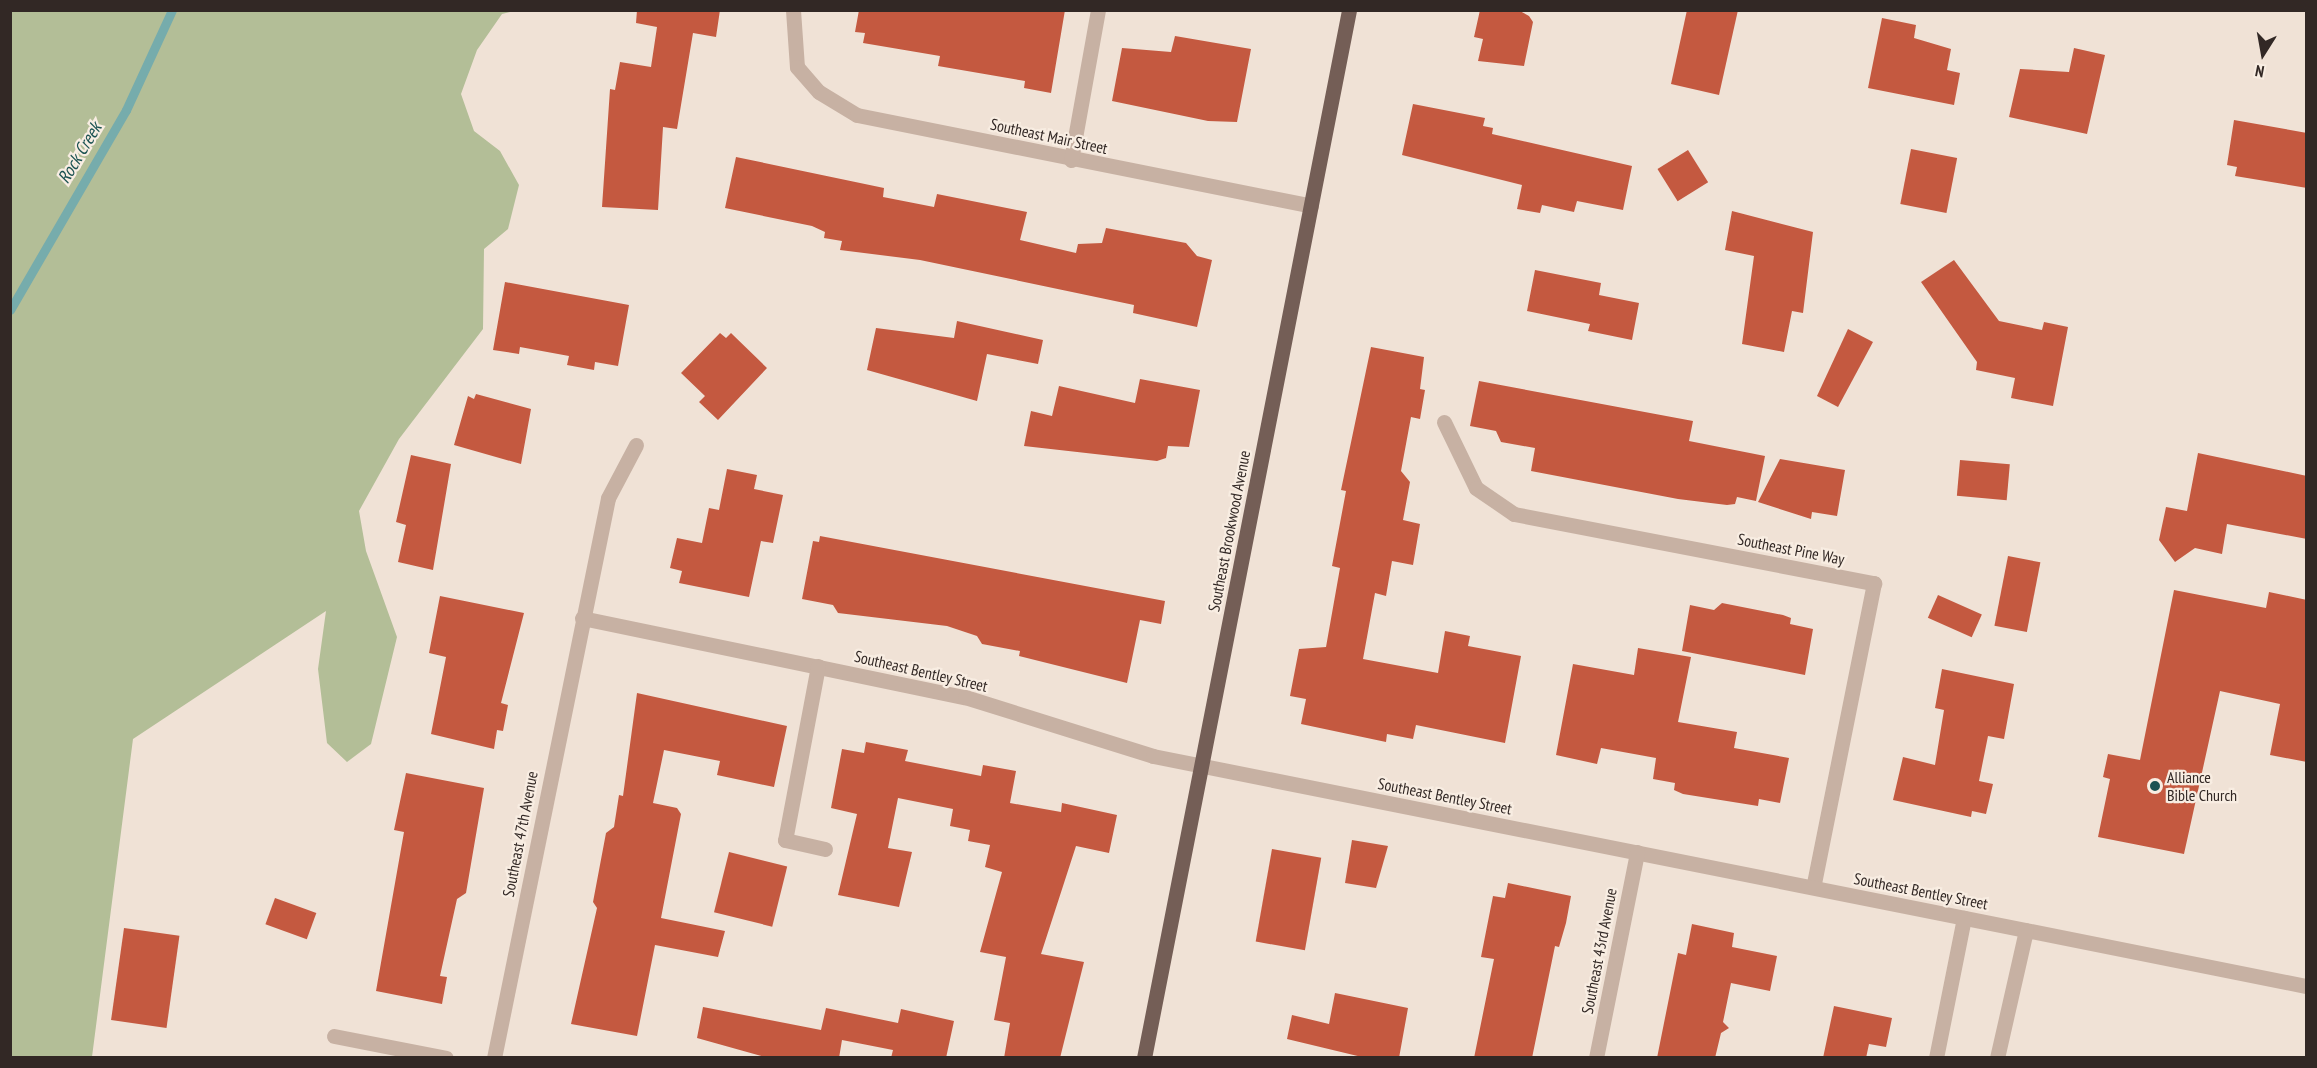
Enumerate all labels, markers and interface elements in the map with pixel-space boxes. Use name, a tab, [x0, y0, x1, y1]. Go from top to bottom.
north arrow	[2233, 24, 2293, 84]
text: N	[2253, 61, 2266, 82]
street label: Southeast Mair Street	[989, 114, 1109, 158]
water label: Rock Creek	[53, 118, 107, 188]
street label: Southeast Brookwood Avenue	[1204, 449, 1254, 613]
street label: Southeast Pine Way	[1736, 529, 1846, 569]
street label: Southeast Bentley Street	[852, 646, 990, 696]
place label: Alliance Bible Church	[2167, 767, 2237, 805]
street label: Southeast 47th Avenue	[498, 769, 542, 899]
street label: Southeast Bentley Street	[1376, 774, 1514, 818]
marker: Alliance Bible Church	[2148, 779, 2162, 793]
street label: Southeast Bentley Street	[1852, 869, 1990, 913]
street label: Southeast 43rd Avenue	[1577, 886, 1621, 1016]

